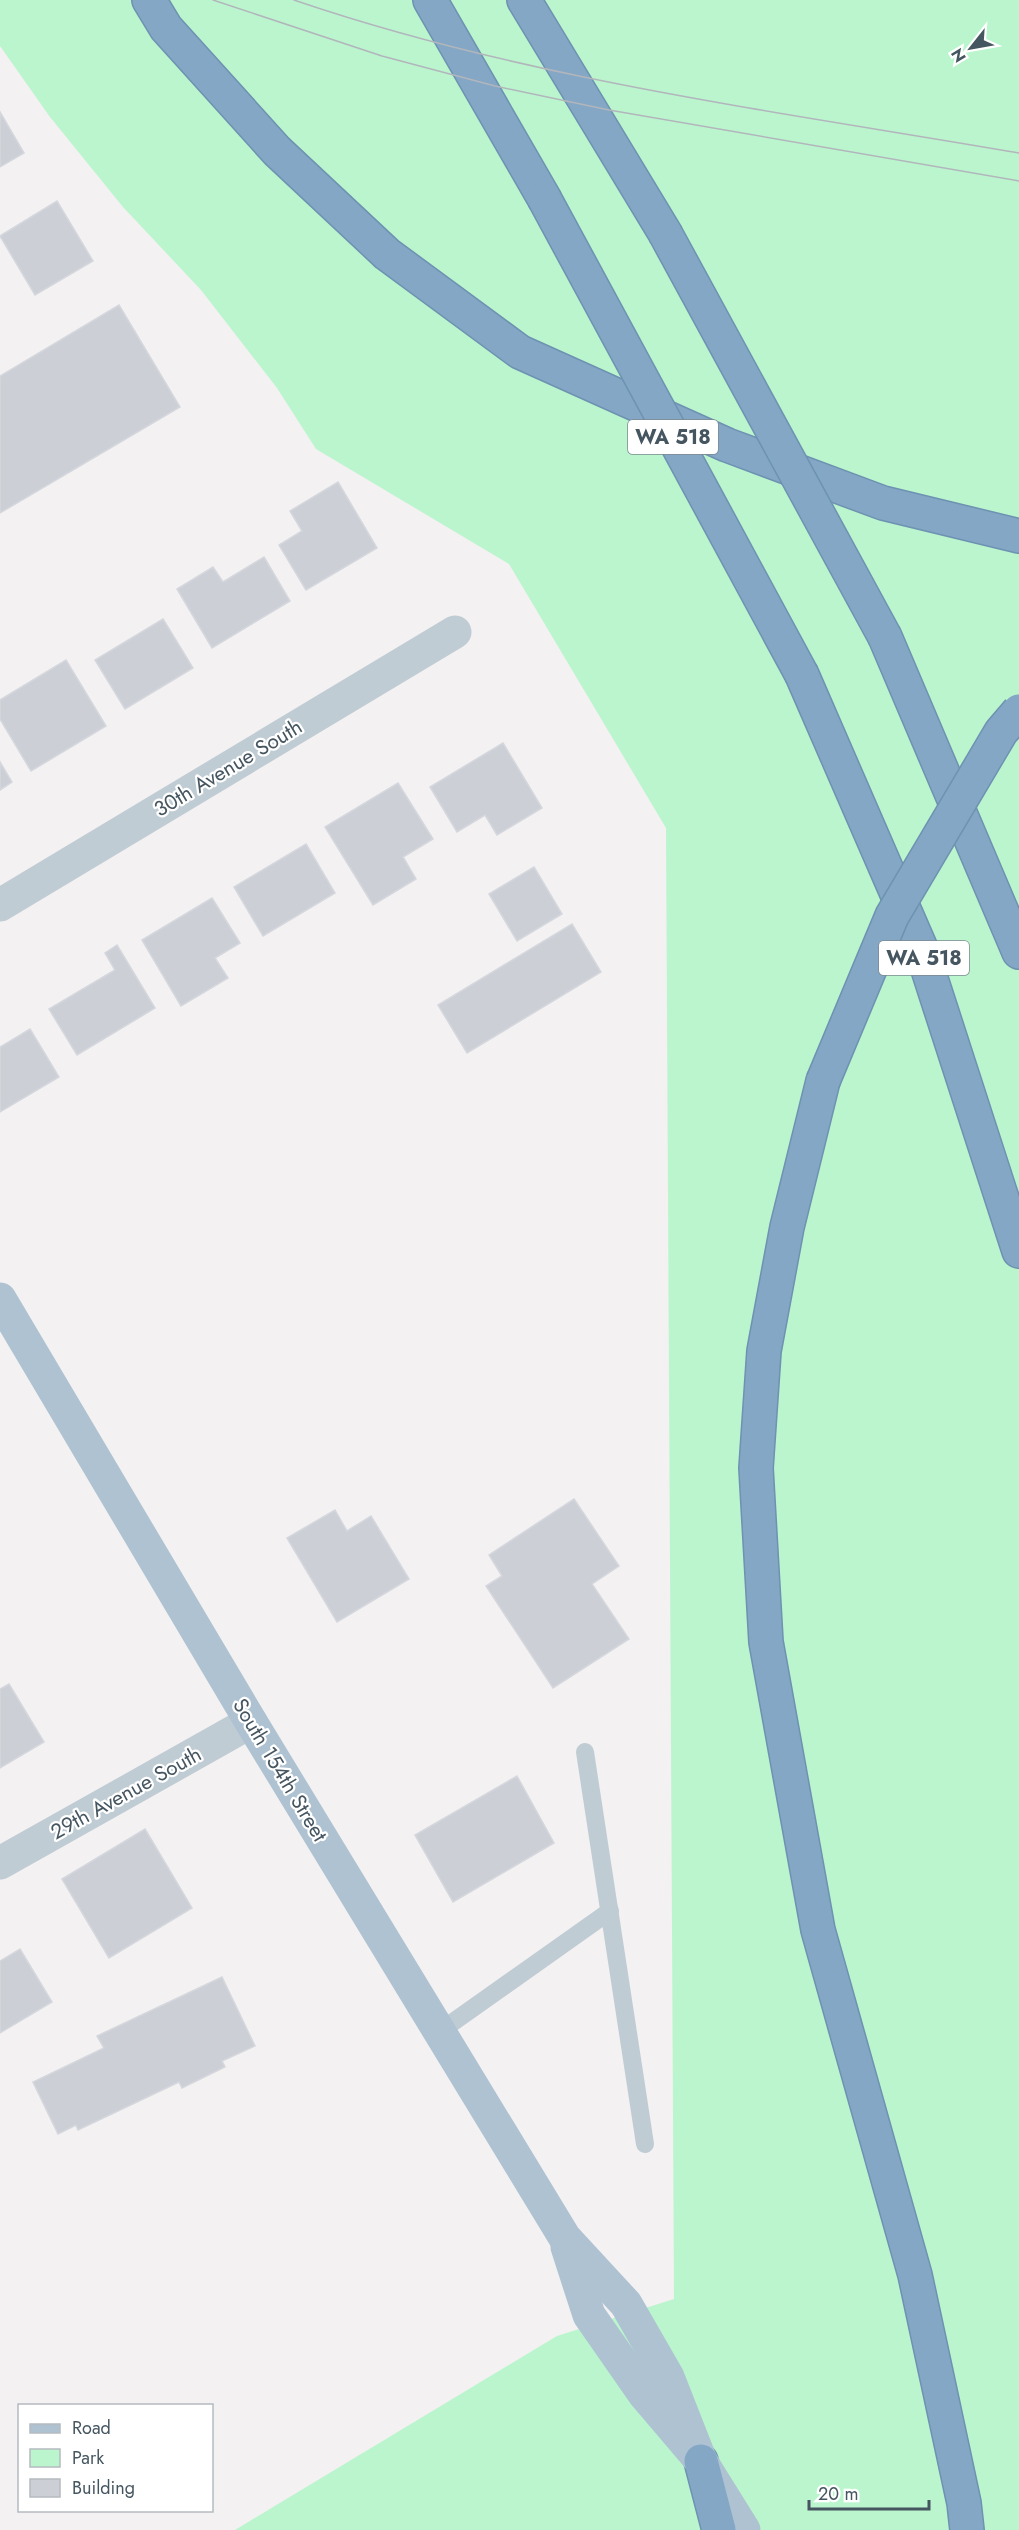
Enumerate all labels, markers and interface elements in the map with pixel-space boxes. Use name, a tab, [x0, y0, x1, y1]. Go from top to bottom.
north arrow	[941, 18, 1001, 78]
text: N	[945, 44, 972, 67]
road number: WA 518	[628, 420, 718, 454]
street label: 30th Avenue South	[148, 712, 308, 824]
road number: WA 518	[879, 941, 969, 975]
street label: South 154th Street	[225, 1693, 335, 1847]
street label: 29th Avenue South	[45, 1739, 207, 1847]
legend	[18, 2404, 213, 2512]
text: Road	[72, 2415, 111, 2441]
text: Park	[72, 2445, 104, 2471]
scale bar	[809, 2473, 929, 2511]
text: Building	[72, 2475, 135, 2501]
text: 20 m	[818, 2481, 858, 2507]

